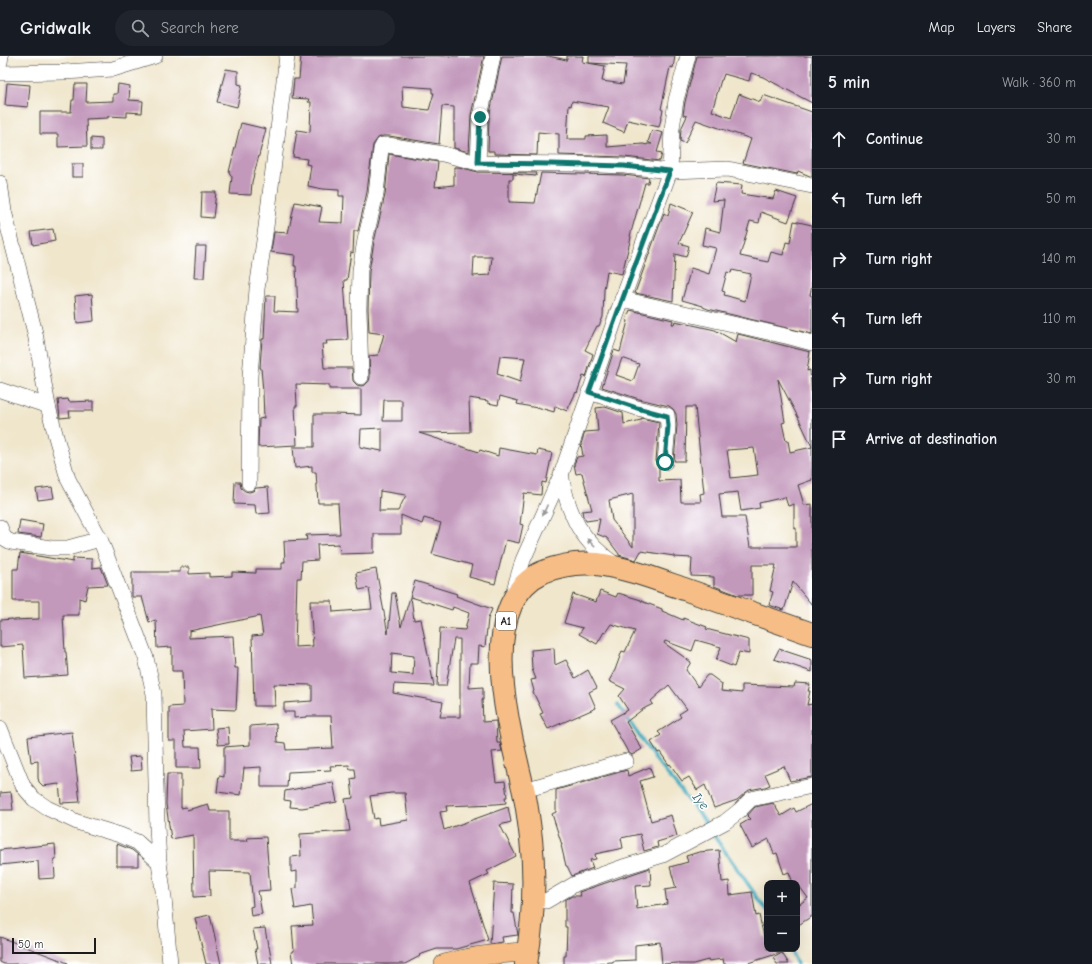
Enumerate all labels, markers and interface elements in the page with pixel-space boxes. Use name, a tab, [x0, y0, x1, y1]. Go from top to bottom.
search box	[115, 10, 395, 46]
text: Gridwalk	[20, 17, 91, 39]
icon: search	[129, 17, 151, 39]
text: Search here	[161, 19, 239, 37]
text: Map	[928, 19, 955, 36]
text: Layers	[977, 19, 1015, 36]
text: Share	[1037, 19, 1072, 36]
text: 5 min	[828, 73, 870, 92]
text: Walk · 360 m	[1002, 75, 1076, 90]
route end	[471, 108, 489, 126]
icon: ahead	[828, 128, 850, 150]
text: Continue	[866, 130, 923, 148]
text: 30 m	[1046, 131, 1076, 146]
icon: left	[828, 188, 850, 210]
text: Turn left	[866, 190, 922, 208]
text: 50 m	[1046, 191, 1076, 206]
icon: right	[828, 248, 850, 270]
text: Turn right	[866, 250, 932, 268]
text: 140 m	[1042, 251, 1076, 266]
icon: left	[828, 308, 850, 330]
text: Turn left	[866, 310, 922, 328]
text: 110 m	[1043, 311, 1076, 326]
icon: right	[828, 368, 850, 390]
text: Turn right	[866, 370, 932, 388]
text: 30 m	[1046, 371, 1076, 386]
icon: arrive	[828, 428, 850, 450]
text: Arrive at destination	[866, 430, 997, 448]
route start	[656, 453, 674, 471]
one-way arrow	[542, 505, 548, 516]
one-way arrow	[586, 538, 595, 548]
road number: A1	[496, 612, 516, 630]
water label: Iye	[689, 789, 713, 813]
map controls	[764, 880, 800, 952]
button: +	[764, 880, 800, 916]
button: −	[764, 916, 800, 952]
scale bar	[12, 936, 96, 955]
text: 50 m	[18, 938, 43, 951]

